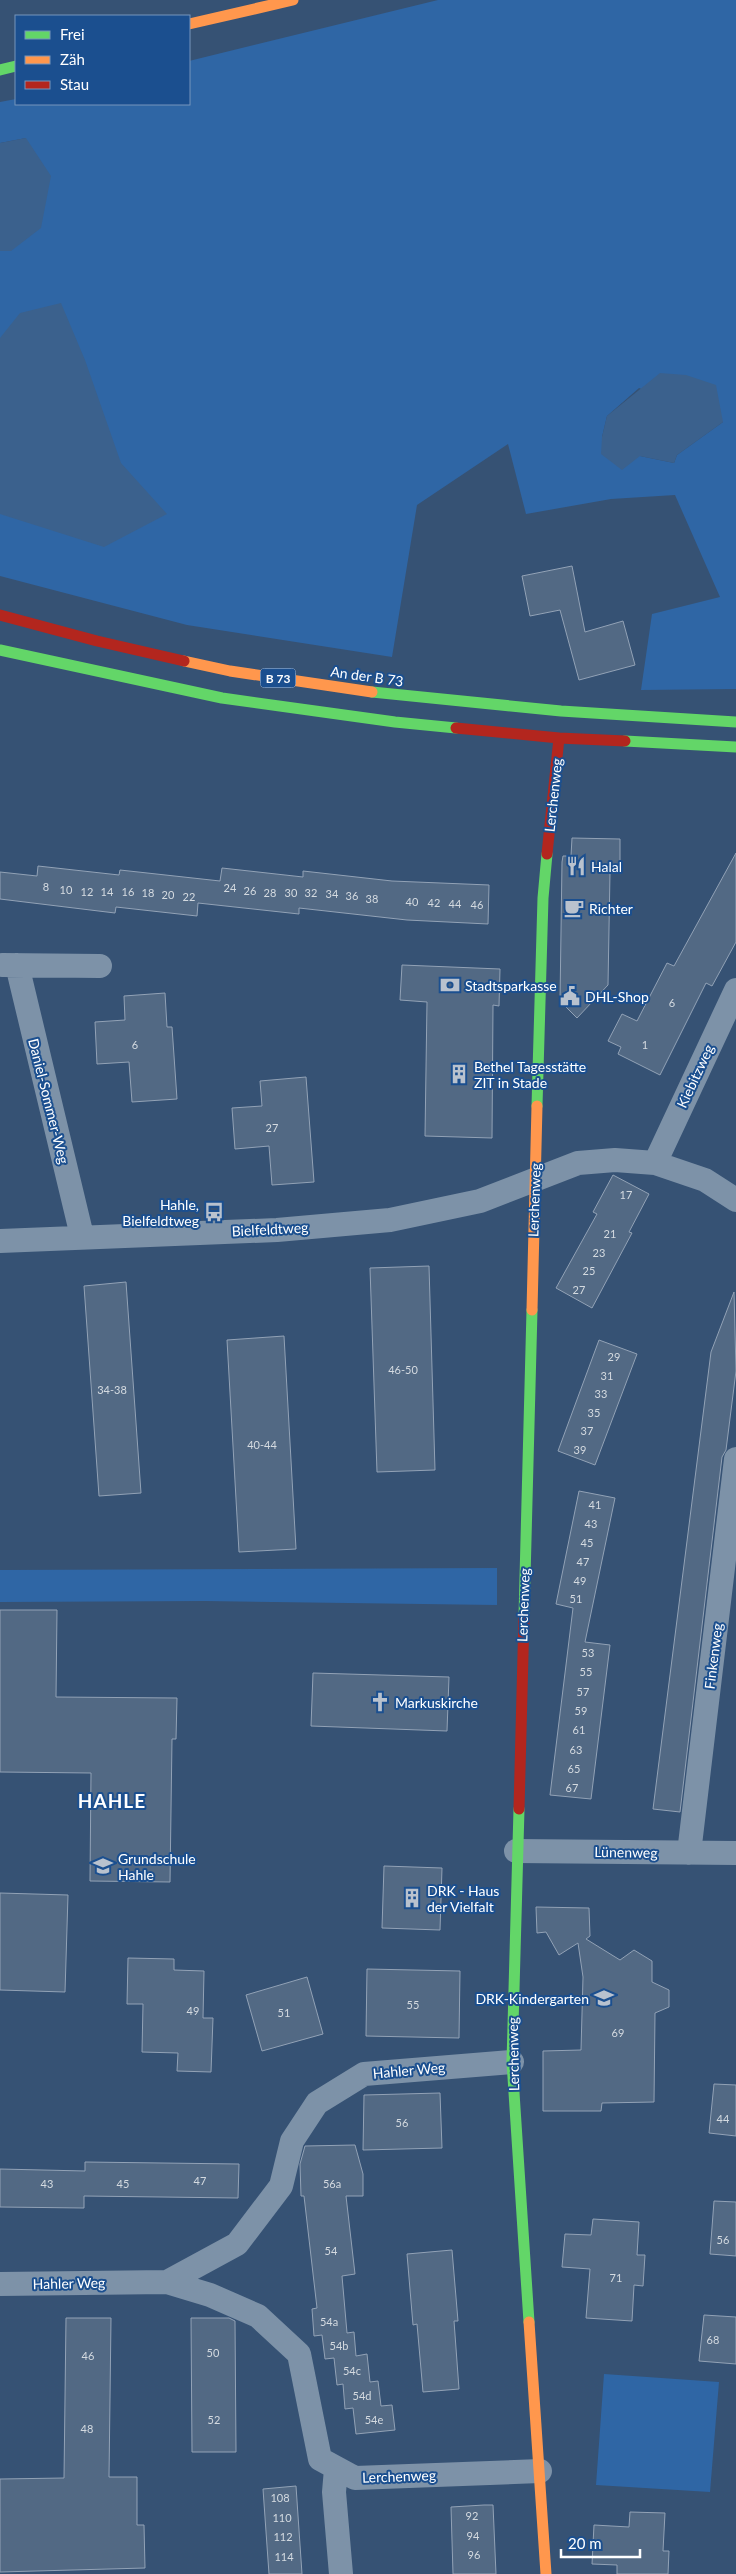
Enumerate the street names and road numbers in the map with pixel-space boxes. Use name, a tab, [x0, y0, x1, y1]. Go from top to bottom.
street label: An der B 73	[330, 662, 404, 690]
road number: B 73	[260, 668, 296, 688]
street label: Lerchenweg	[541, 757, 565, 833]
street label: Daniel-Sommer-Weg	[25, 1037, 73, 1165]
street label: Kiebitzweg	[673, 1042, 717, 1110]
street label: Lerchenweg	[524, 1163, 544, 1237]
street label: Bielfeldtweg	[231, 1219, 309, 1239]
street label: Lerchenweg	[513, 1568, 533, 1642]
street label: Finkenweg	[701, 1622, 725, 1690]
street label: Lünenweg	[594, 1843, 658, 1861]
street label: Lerchenweg	[504, 2017, 522, 2091]
street label: Hahler Weg	[372, 2058, 446, 2082]
street label: Hahler Weg	[33, 2274, 105, 2292]
street label: Lerchenweg	[362, 2466, 436, 2486]

